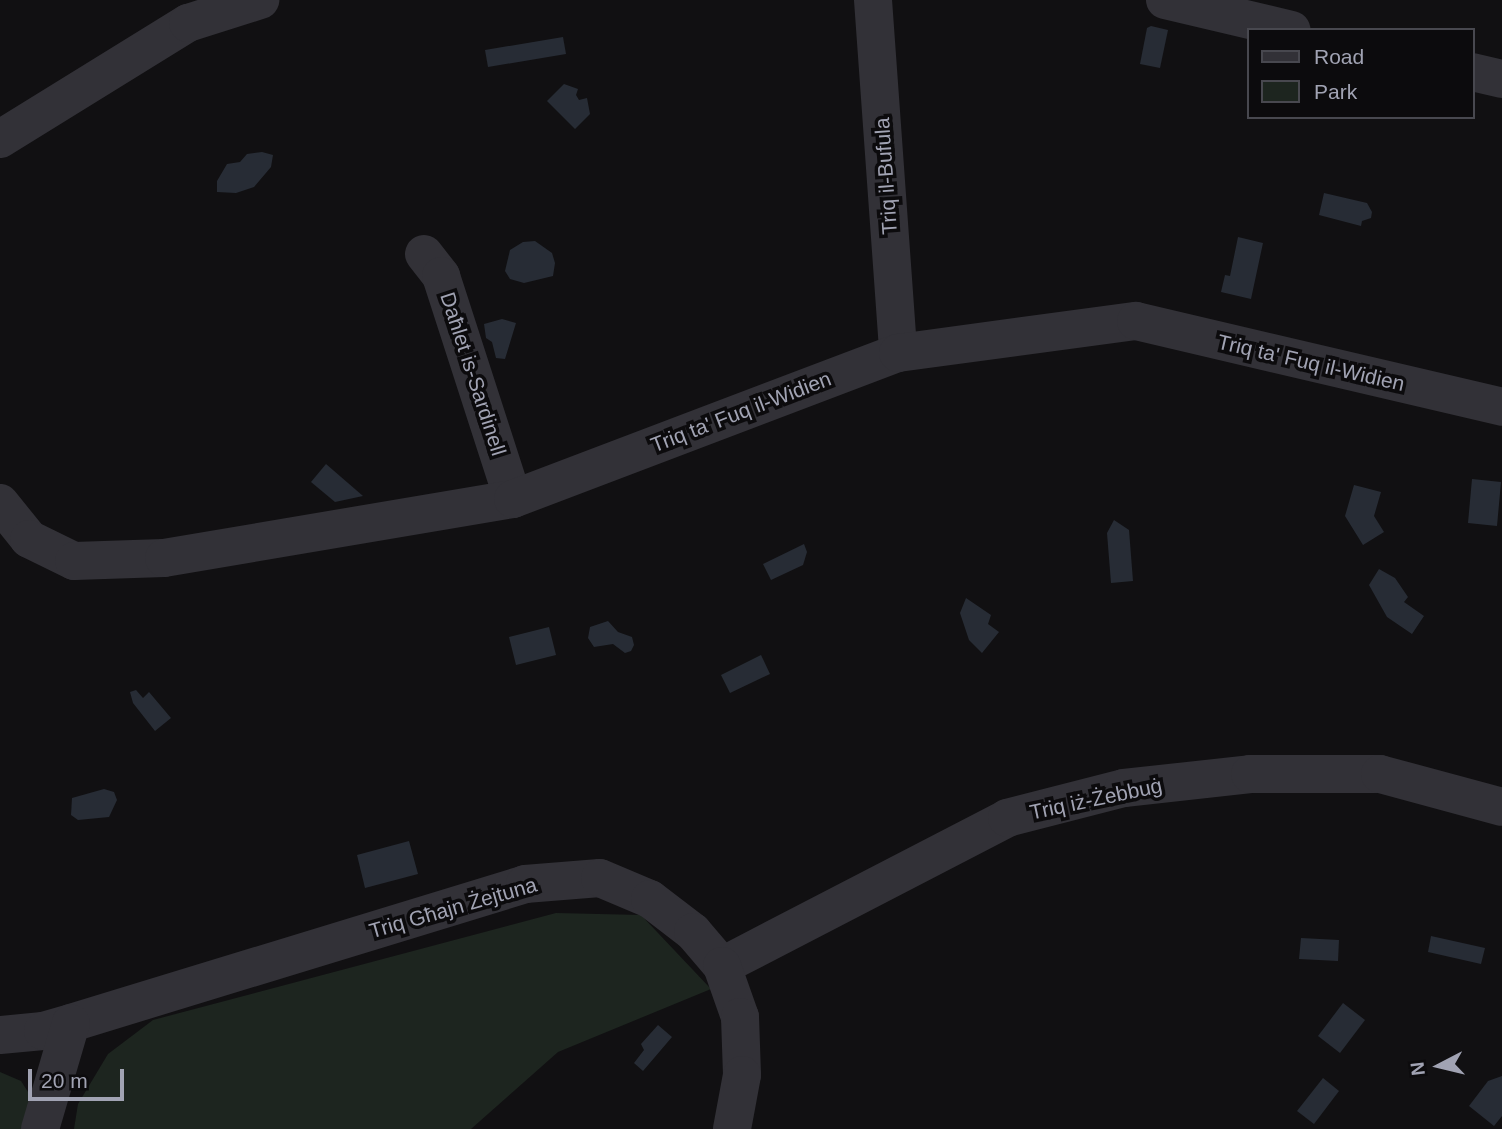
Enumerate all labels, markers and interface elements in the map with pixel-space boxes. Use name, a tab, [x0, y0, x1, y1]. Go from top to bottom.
legend	[1246, 28, 1474, 119]
text: Road	[1314, 45, 1364, 68]
text: Park	[1314, 80, 1357, 103]
street label: Triq il-Bufula	[869, 117, 903, 235]
street label: Daħlet is-Sardinell	[435, 289, 511, 459]
street label: Triq ta' Fuq il-Widien	[1215, 329, 1407, 397]
street label: Triq ta' Fuq il-Widien	[647, 366, 835, 458]
street label: Triq iż-Żebbuġ	[1028, 773, 1164, 825]
street label: Triq Għajn Żejtuna	[366, 872, 540, 944]
north arrow	[1404, 1031, 1474, 1101]
scale bar	[32, 1056, 128, 1100]
text: N	[1406, 1061, 1429, 1077]
text: 20 m	[41, 1069, 88, 1092]

